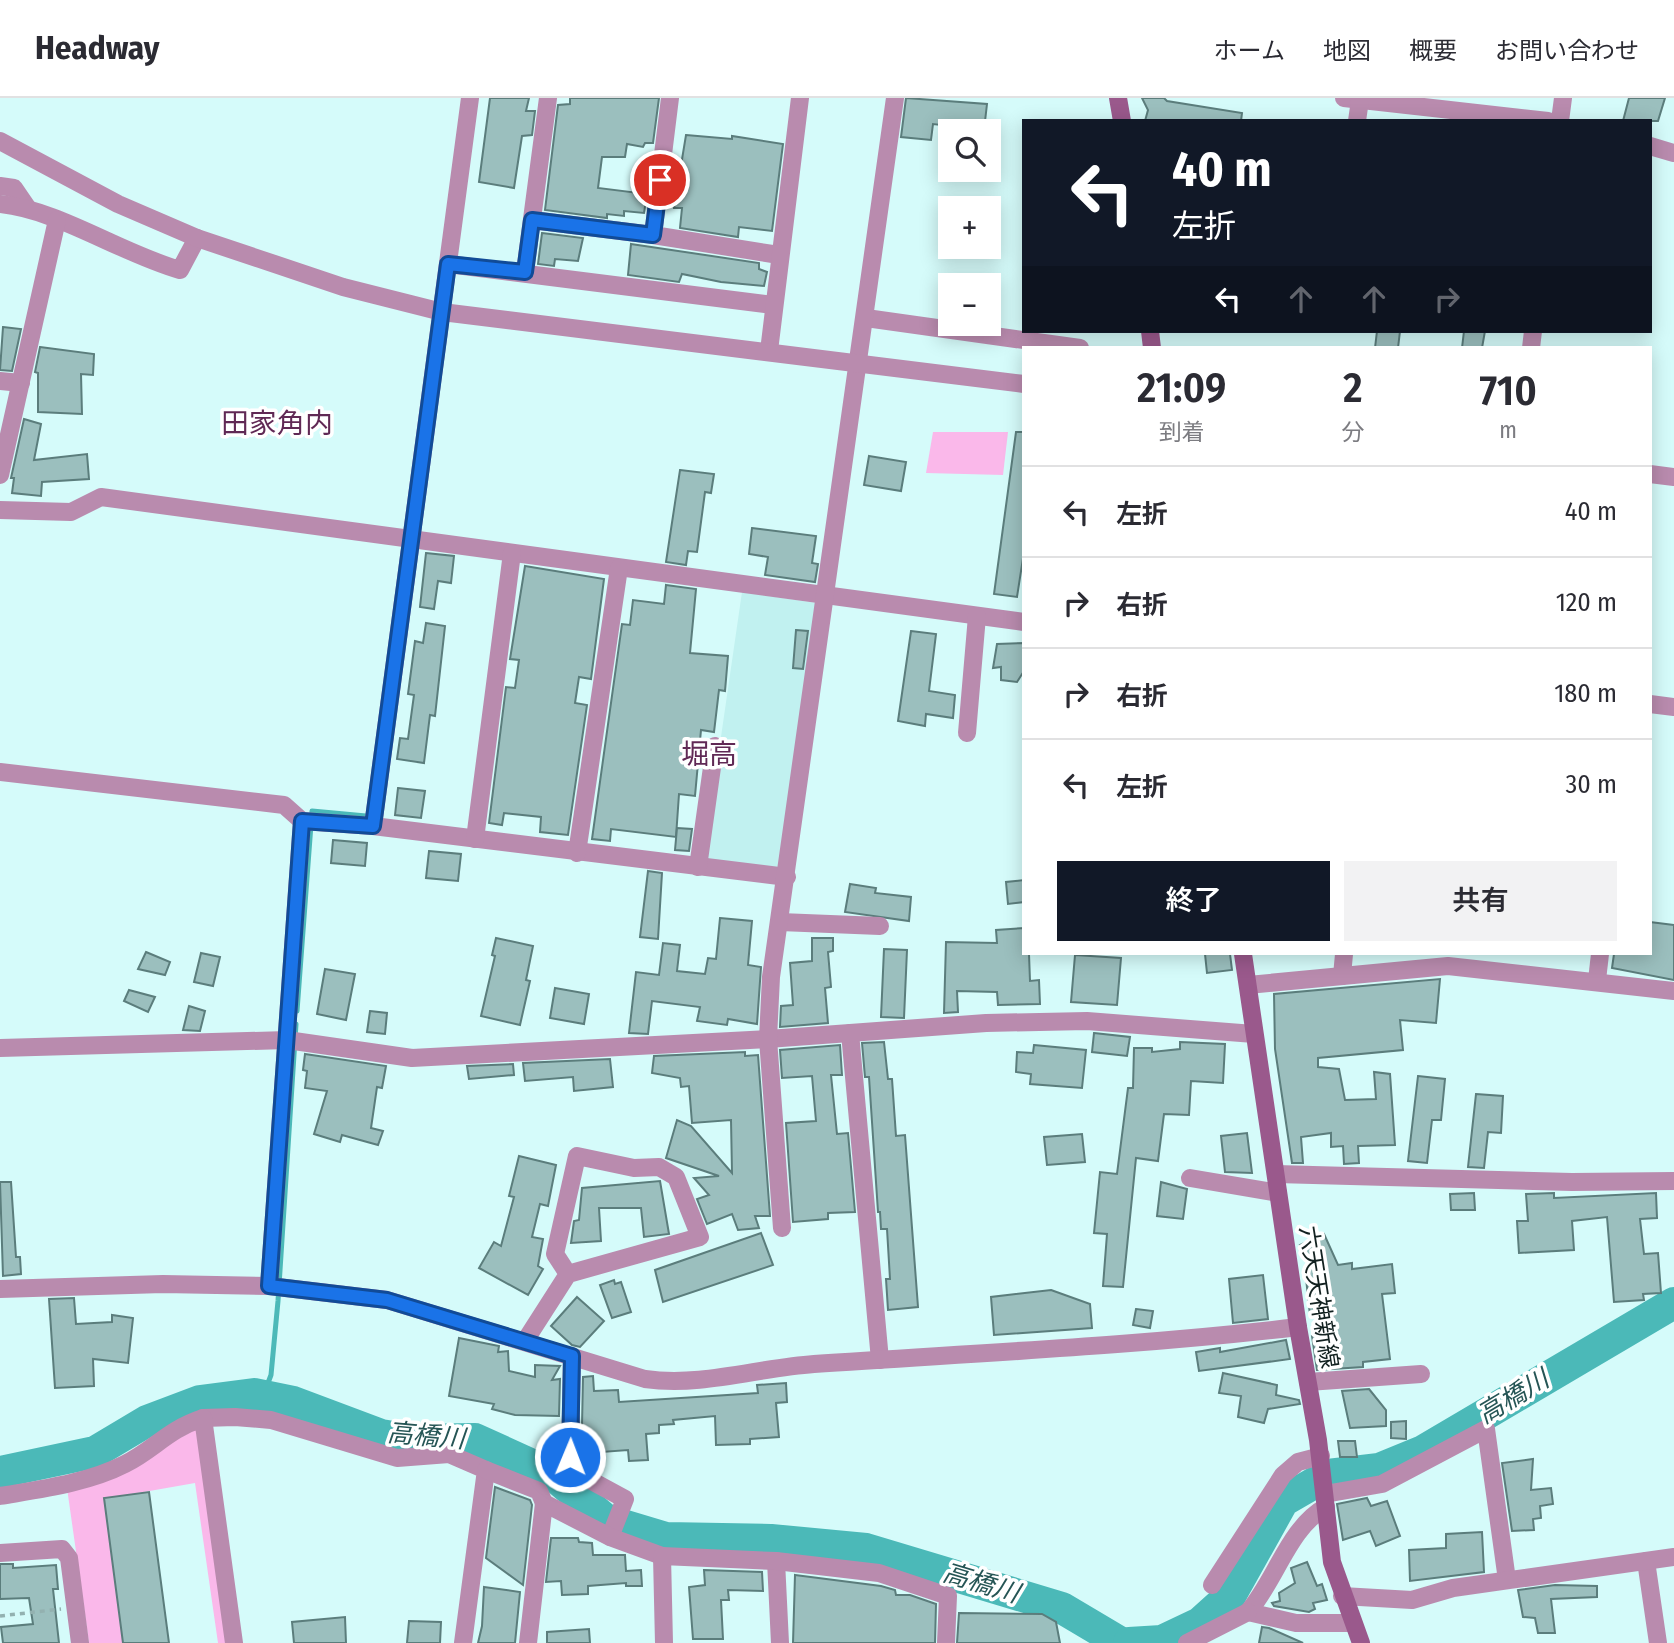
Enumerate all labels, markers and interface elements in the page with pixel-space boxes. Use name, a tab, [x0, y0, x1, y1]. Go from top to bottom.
text: Headway	[35, 28, 159, 68]
text: ホーム	[1214, 37, 1285, 65]
text: 地図	[1323, 37, 1371, 65]
text: 概要	[1409, 37, 1457, 65]
text: お問い合わせ	[1495, 37, 1639, 65]
map controls	[938, 119, 1001, 336]
button: search	[938, 119, 1001, 182]
text: 40 m	[1172, 140, 1272, 199]
icon: left	[1057, 147, 1148, 238]
pin	[630, 150, 690, 210]
icon: arrive	[641, 161, 679, 199]
button: +	[938, 196, 1001, 259]
text: 左折	[1172, 207, 1236, 245]
button: −	[938, 273, 1001, 336]
icon: left	[1209, 280, 1247, 318]
icon: ahead	[1282, 280, 1320, 318]
icon: ahead	[1355, 280, 1393, 318]
icon: right	[1428, 280, 1466, 318]
text: 21:09	[1137, 363, 1226, 413]
text: 2	[1343, 363, 1362, 413]
text: 710	[1479, 366, 1537, 416]
district label: 田家角内	[221, 407, 333, 440]
text: m	[1499, 416, 1517, 444]
text: 到着	[1159, 418, 1205, 446]
text: 分	[1341, 418, 1364, 446]
icon: left	[1057, 493, 1095, 531]
text: 40 m	[1565, 496, 1617, 527]
text: 左折	[1116, 499, 1168, 530]
icon: right	[1057, 584, 1095, 622]
text: 120 m	[1556, 587, 1617, 618]
text: 右折	[1116, 590, 1168, 621]
icon: right	[1057, 675, 1095, 713]
text: 180 m	[1554, 678, 1617, 709]
text: 右折	[1116, 681, 1168, 712]
district label: 堀高	[681, 738, 737, 771]
icon: left	[1057, 766, 1095, 804]
text: 30 m	[1566, 769, 1617, 800]
text: 左折	[1116, 772, 1168, 803]
button: 終了	[1057, 861, 1330, 941]
button: 共有	[1344, 861, 1617, 941]
street label: 六天天神新線	[1294, 1224, 1344, 1370]
water label: 高橋川	[1472, 1362, 1557, 1430]
water label: 高橋川	[386, 1417, 469, 1455]
position arrow	[533, 1420, 607, 1494]
water label: 高橋川	[939, 1557, 1026, 1610]

